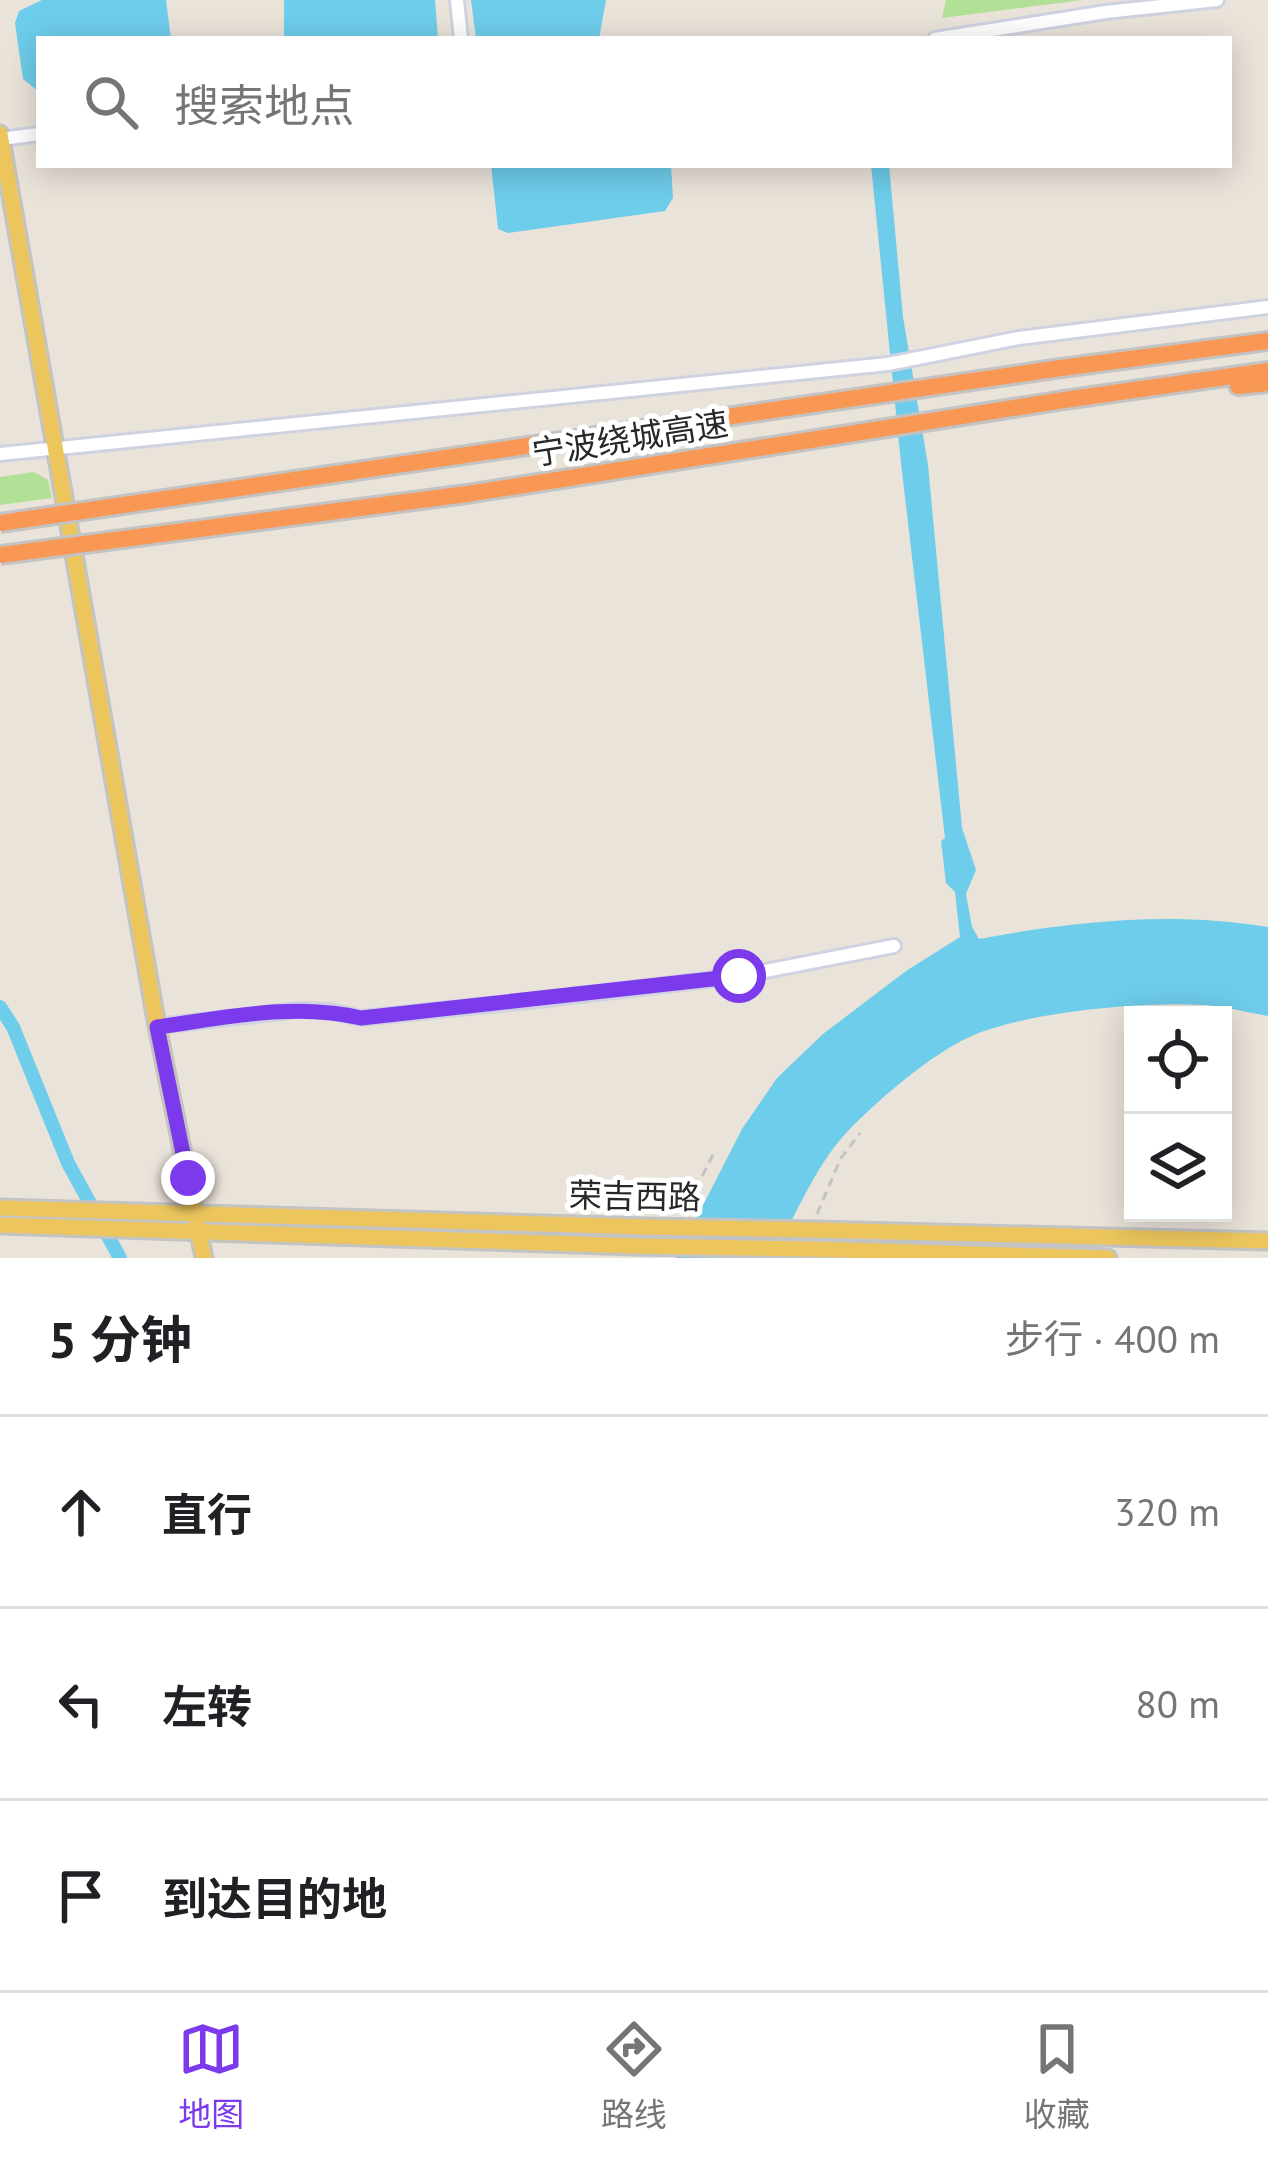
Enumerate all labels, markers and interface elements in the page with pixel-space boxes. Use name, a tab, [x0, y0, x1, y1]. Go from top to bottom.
search box	[36, 36, 1232, 168]
icon: search	[78, 69, 144, 135]
text: 搜索地点	[174, 76, 354, 134]
street label: 宁波绕城高速	[529, 401, 731, 474]
route start	[712, 949, 766, 1003]
map controls	[1124, 1006, 1232, 1222]
button: locate	[1124, 1006, 1232, 1114]
button: layers	[1124, 1114, 1232, 1222]
route end	[161, 1151, 215, 1205]
street label: 荣吉西路	[569, 1173, 701, 1218]
text: 5 分钟	[48, 1306, 192, 1372]
text: 步行 · 400 m	[1005, 1313, 1220, 1364]
icon: ahead	[48, 1479, 114, 1545]
text: 直行	[162, 1485, 252, 1543]
text: 320 m	[1114, 1486, 1220, 1537]
icon: left	[48, 1671, 114, 1737]
text: 左转	[162, 1677, 252, 1735]
text: 80 m	[1135, 1678, 1220, 1729]
icon: arrive	[48, 1863, 114, 1929]
text: 到达目的地	[162, 1869, 387, 1927]
tab: 地图	[178, 2016, 244, 2136]
tab: 路线	[601, 2016, 667, 2136]
tab: 收藏	[1024, 2016, 1090, 2136]

